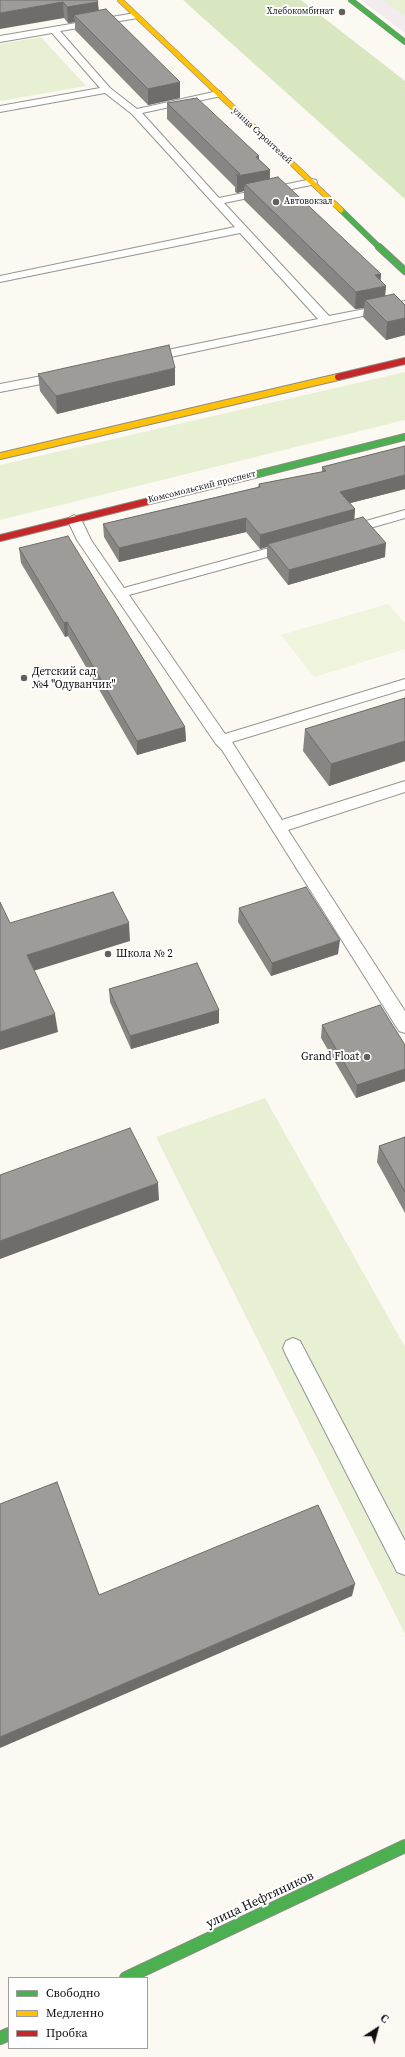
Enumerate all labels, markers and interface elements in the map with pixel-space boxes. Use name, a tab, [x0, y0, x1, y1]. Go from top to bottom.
place label: Хлебокомбинат	[267, 7, 334, 17]
marker: Хлебокомбинат	[337, 7, 347, 17]
street label: улица Строителей	[230, 105, 294, 167]
marker: Автовокзал	[271, 197, 281, 207]
place label: Автовокзал	[284, 197, 333, 207]
street label: Комсомольский проспект	[147, 468, 257, 506]
place label: Детский сад №4 "Одуванчик"	[32, 665, 115, 691]
marker: Детский сад №4 "Одуванчик"	[19, 673, 29, 683]
place label: Школа № 2	[116, 947, 173, 961]
marker: Школа № 2	[103, 949, 113, 959]
place label: Grand Float	[301, 1050, 359, 1064]
marker: Grand Float	[362, 1052, 372, 1062]
street label: улица Нефтяников	[204, 1868, 316, 1932]
legend	[8, 1977, 148, 2049]
text: Свободно	[46, 1985, 100, 2001]
text: Медленно	[46, 2005, 104, 2021]
north arrow	[357, 2009, 397, 2049]
text: С	[377, 2011, 392, 2027]
text: Пробка	[46, 2025, 88, 2041]

